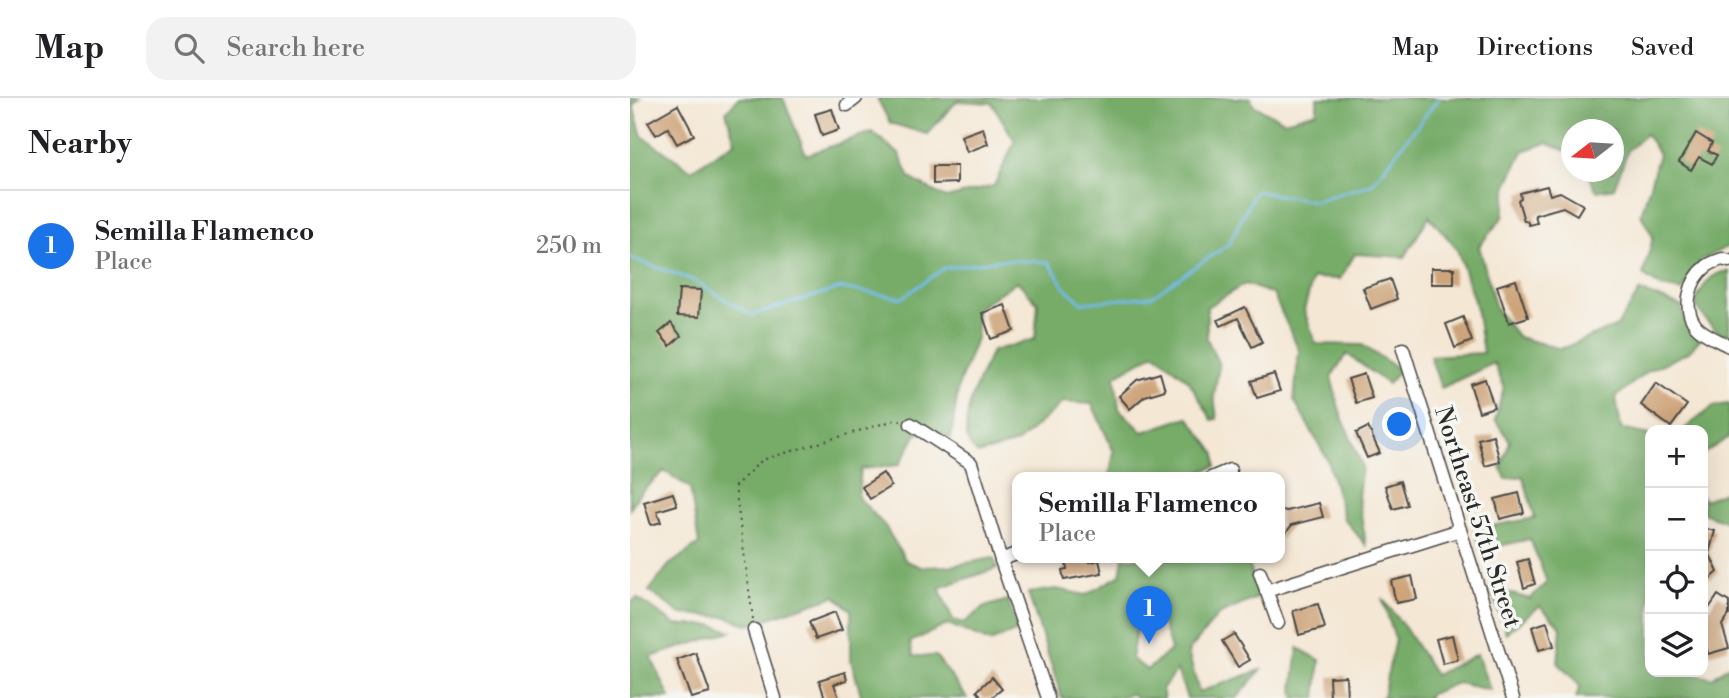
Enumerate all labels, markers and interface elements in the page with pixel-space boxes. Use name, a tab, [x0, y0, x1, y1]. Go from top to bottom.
search box	[146, 17, 636, 80]
text: Map	[35, 28, 104, 69]
icon: search	[170, 29, 208, 67]
text: Search here	[226, 32, 365, 64]
text: Map	[1392, 33, 1439, 63]
text: Directions	[1477, 33, 1593, 63]
text: Saved	[1631, 33, 1694, 63]
north arrow	[1561, 119, 1624, 182]
text: Nearby	[28, 125, 132, 163]
text: Semilla Flamenco	[95, 216, 314, 248]
text: 1	[45, 232, 57, 260]
text: 250 m	[536, 232, 602, 260]
text: Place	[95, 248, 152, 276]
street label: Northeast 57th Street	[1427, 403, 1527, 632]
your location	[1382, 407, 1416, 441]
map controls	[1645, 425, 1708, 677]
button: +	[1645, 425, 1708, 488]
popup	[1012, 472, 1285, 563]
text: Semilla Flamenco	[1039, 488, 1258, 520]
button: −	[1645, 488, 1708, 551]
text: Place	[1039, 520, 1096, 548]
button: locate	[1645, 551, 1708, 614]
pin: 1	[1126, 586, 1172, 644]
button: layers	[1645, 614, 1708, 677]

